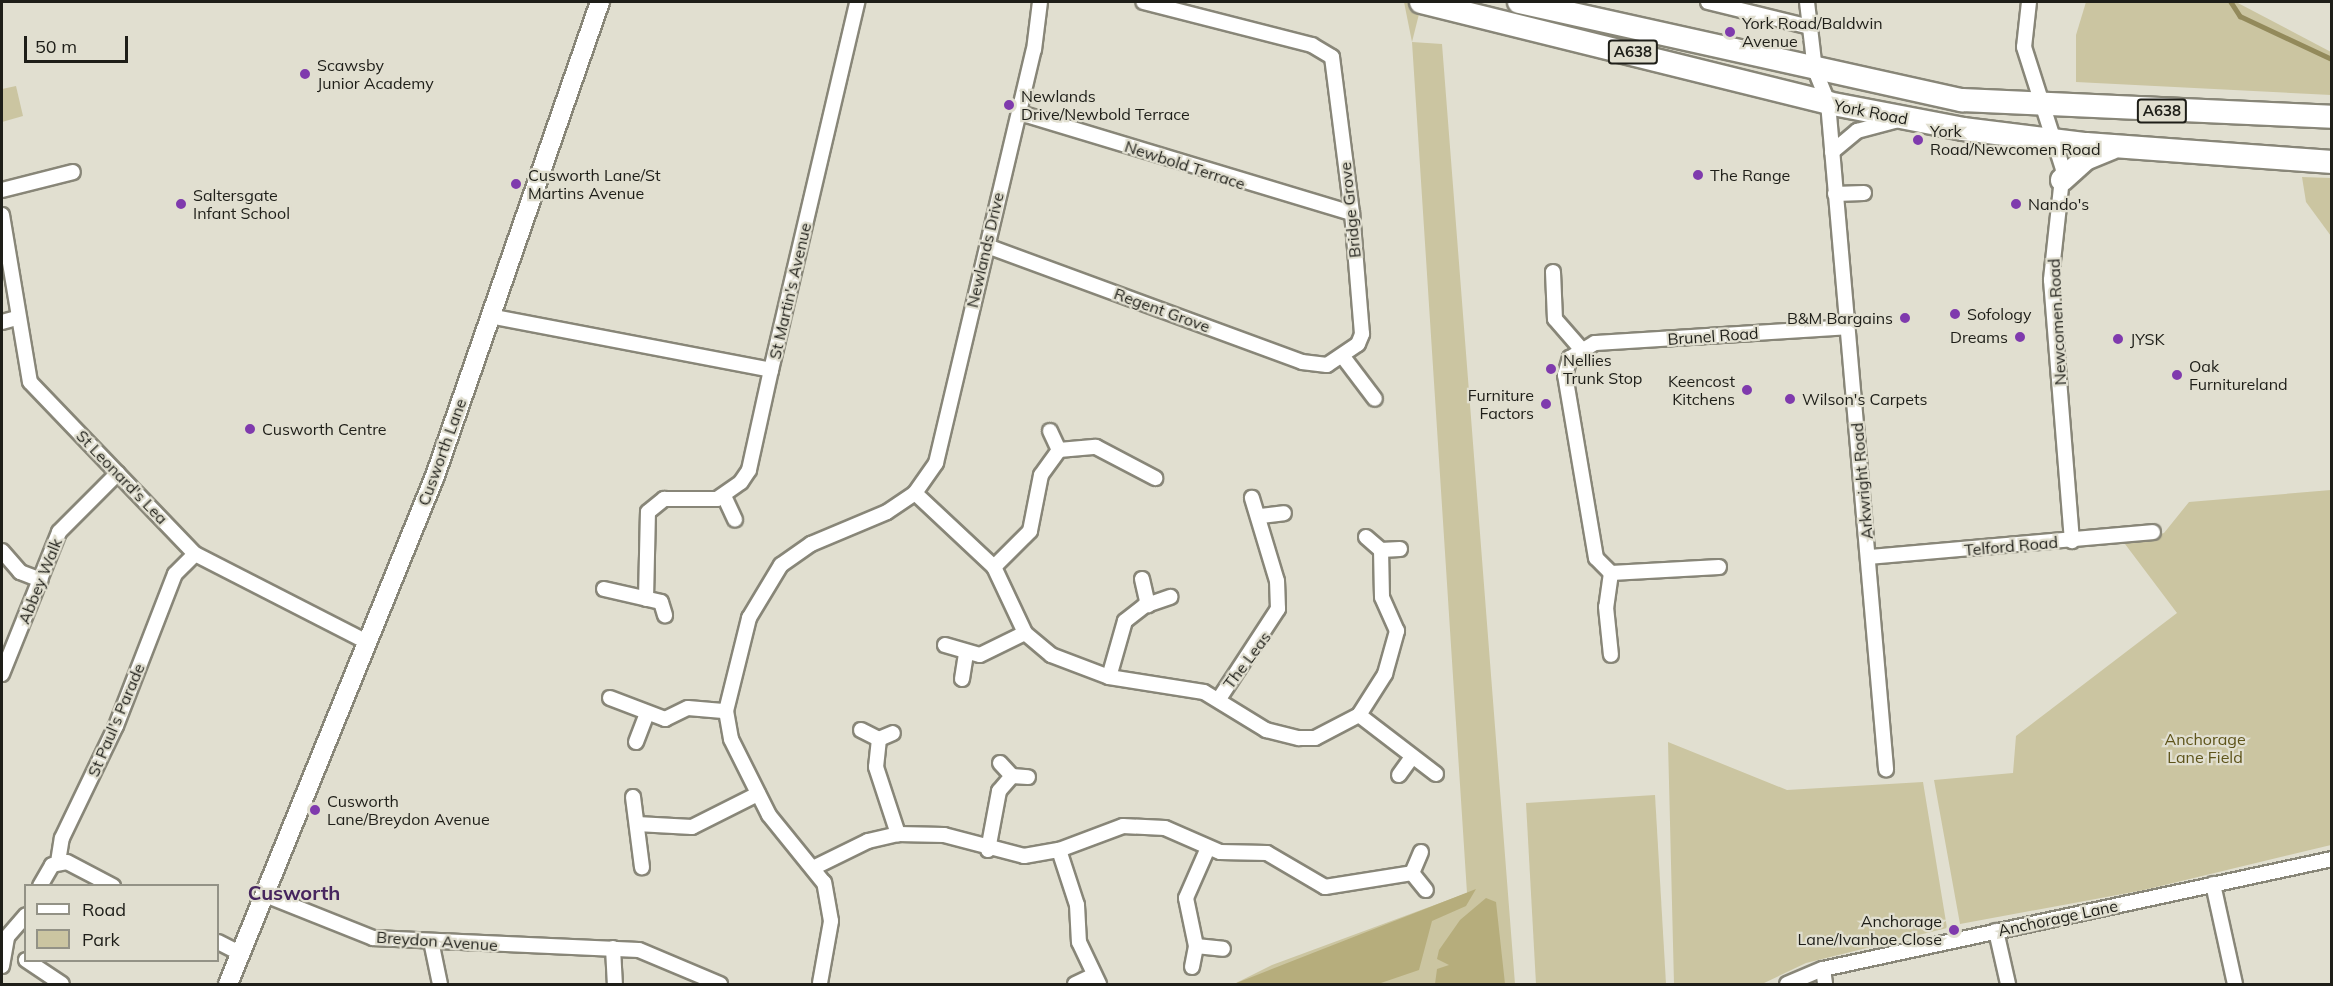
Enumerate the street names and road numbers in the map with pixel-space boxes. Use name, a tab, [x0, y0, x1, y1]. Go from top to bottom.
road number: A638	[1608, 40, 1658, 64]
street label: York Road	[1832, 95, 1910, 129]
road number: A638	[2136, 99, 2188, 123]
street label: Newbold Terrace	[1122, 136, 1248, 194]
street label: Bridge Grove	[1335, 161, 1365, 259]
street label: Newlands Drive	[962, 191, 1008, 309]
street label: St Martin's Avenue	[765, 221, 815, 361]
street label: Newcomen Road	[2044, 258, 2070, 386]
street label: Regent Grove	[1111, 284, 1213, 336]
street label: Brunel Road	[1667, 323, 1759, 349]
street label: Cusworth Lane	[414, 396, 470, 508]
street label: Arkwright Road	[1847, 422, 1877, 540]
street label: St Leonard's Lea	[72, 426, 172, 528]
street label: Telford Road	[1963, 532, 2059, 560]
street label: Abbey Walk	[14, 535, 66, 627]
street label: The Leas	[1219, 628, 1275, 692]
street label: St Paul's Parade	[83, 660, 149, 780]
street label: Anchorage Lane	[1996, 896, 2120, 940]
street label: Breydon Avenue	[376, 927, 498, 955]

